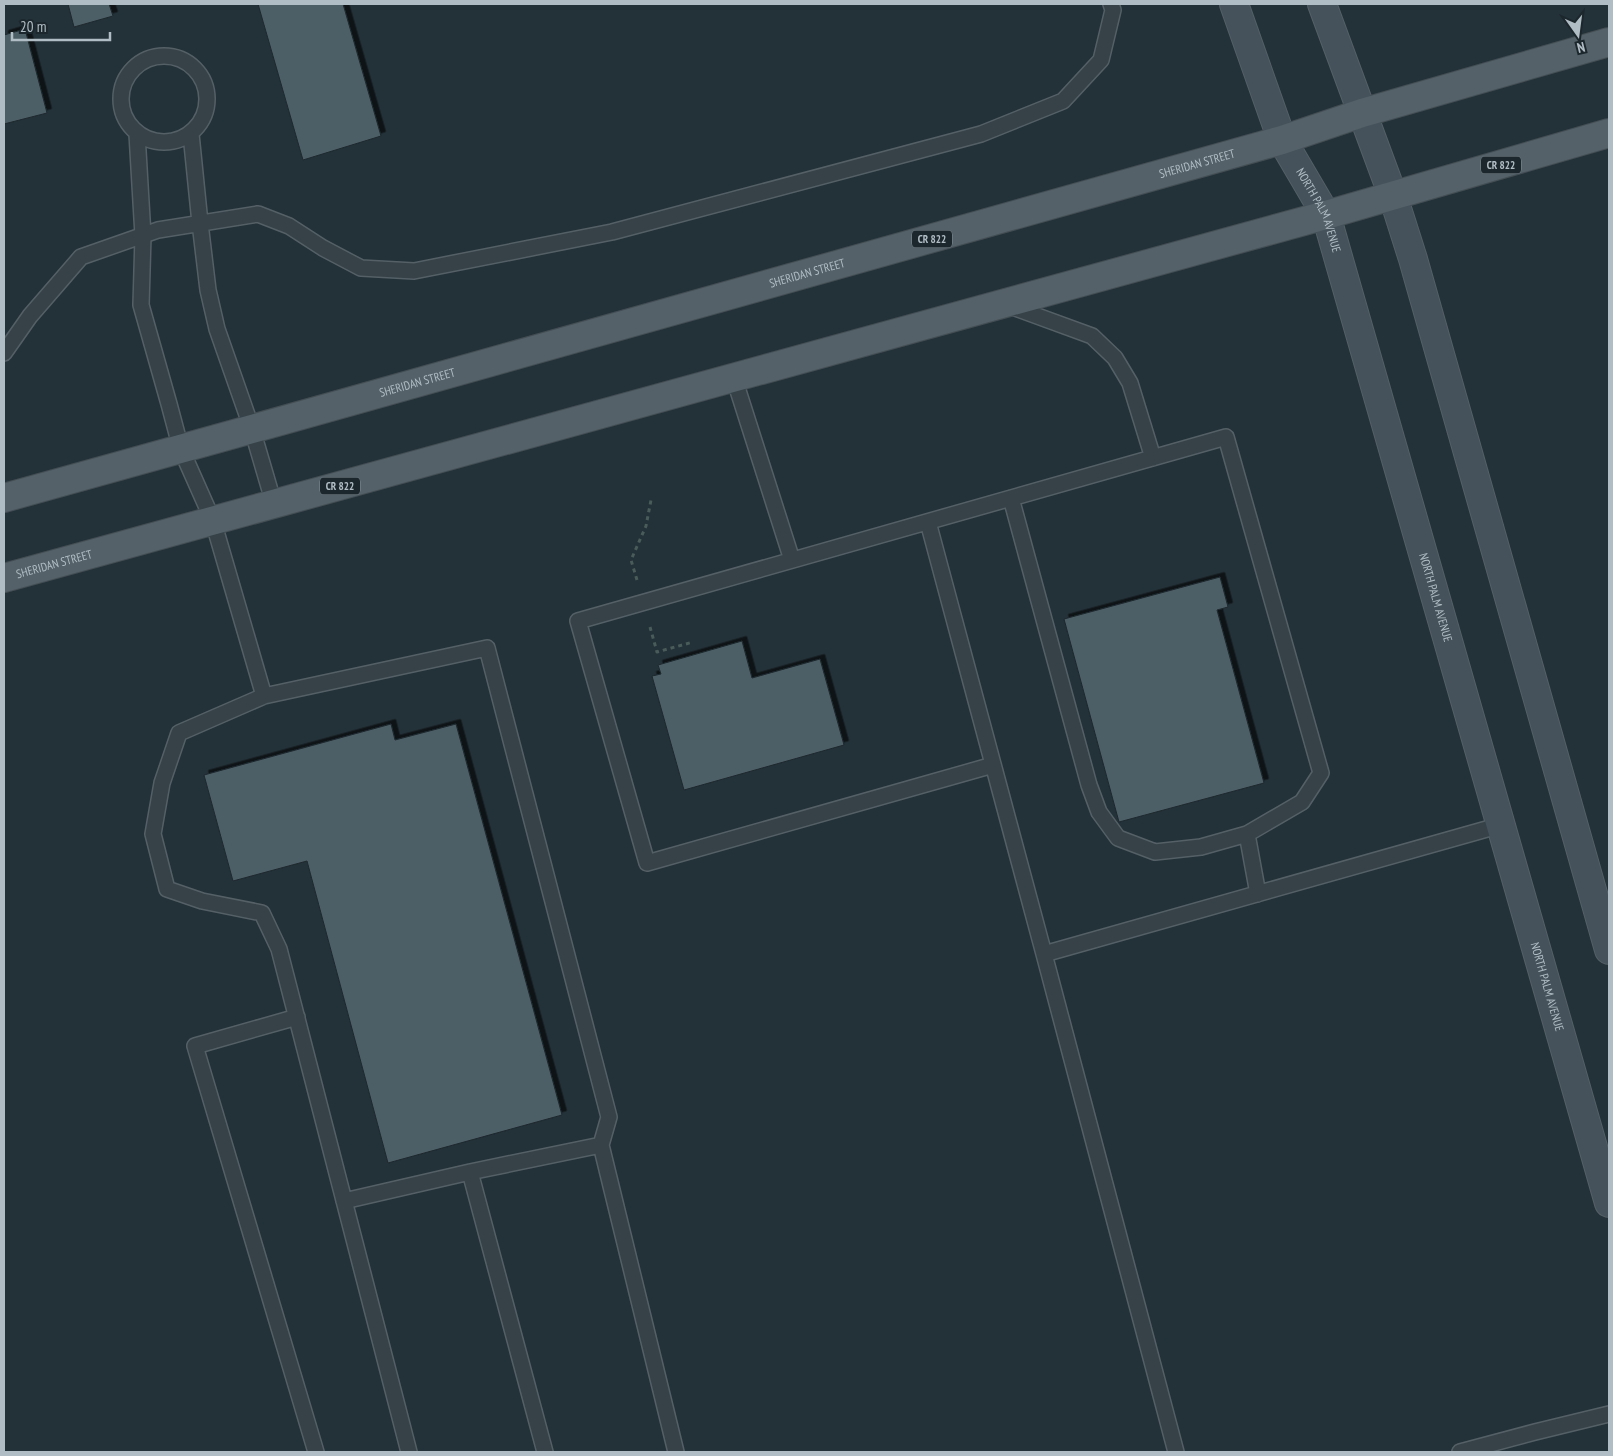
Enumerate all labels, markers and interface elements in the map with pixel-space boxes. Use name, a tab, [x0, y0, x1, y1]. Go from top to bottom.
scale bar	[12, 10, 110, 42]
north arrow	[1553, 10, 1603, 60]
text: 20 m	[20, 17, 46, 36]
text: N	[1575, 38, 1587, 57]
street label: SHERIDAN STREET	[1157, 145, 1237, 181]
road number: CR 822	[1481, 156, 1521, 174]
street label: NORTH PALM AVENUE	[1293, 165, 1344, 254]
road number: CR 822	[912, 230, 952, 248]
street label: SHERIDAN STREET	[767, 255, 847, 291]
street label: SHERIDAN STREET	[377, 364, 457, 400]
road number: CR 822	[320, 478, 360, 494]
street label: SHERIDAN STREET	[14, 546, 94, 581]
street label: NORTH PALM AVENUE	[1416, 551, 1456, 643]
street label: NORTH PALM AVENUE	[1528, 940, 1567, 1033]

